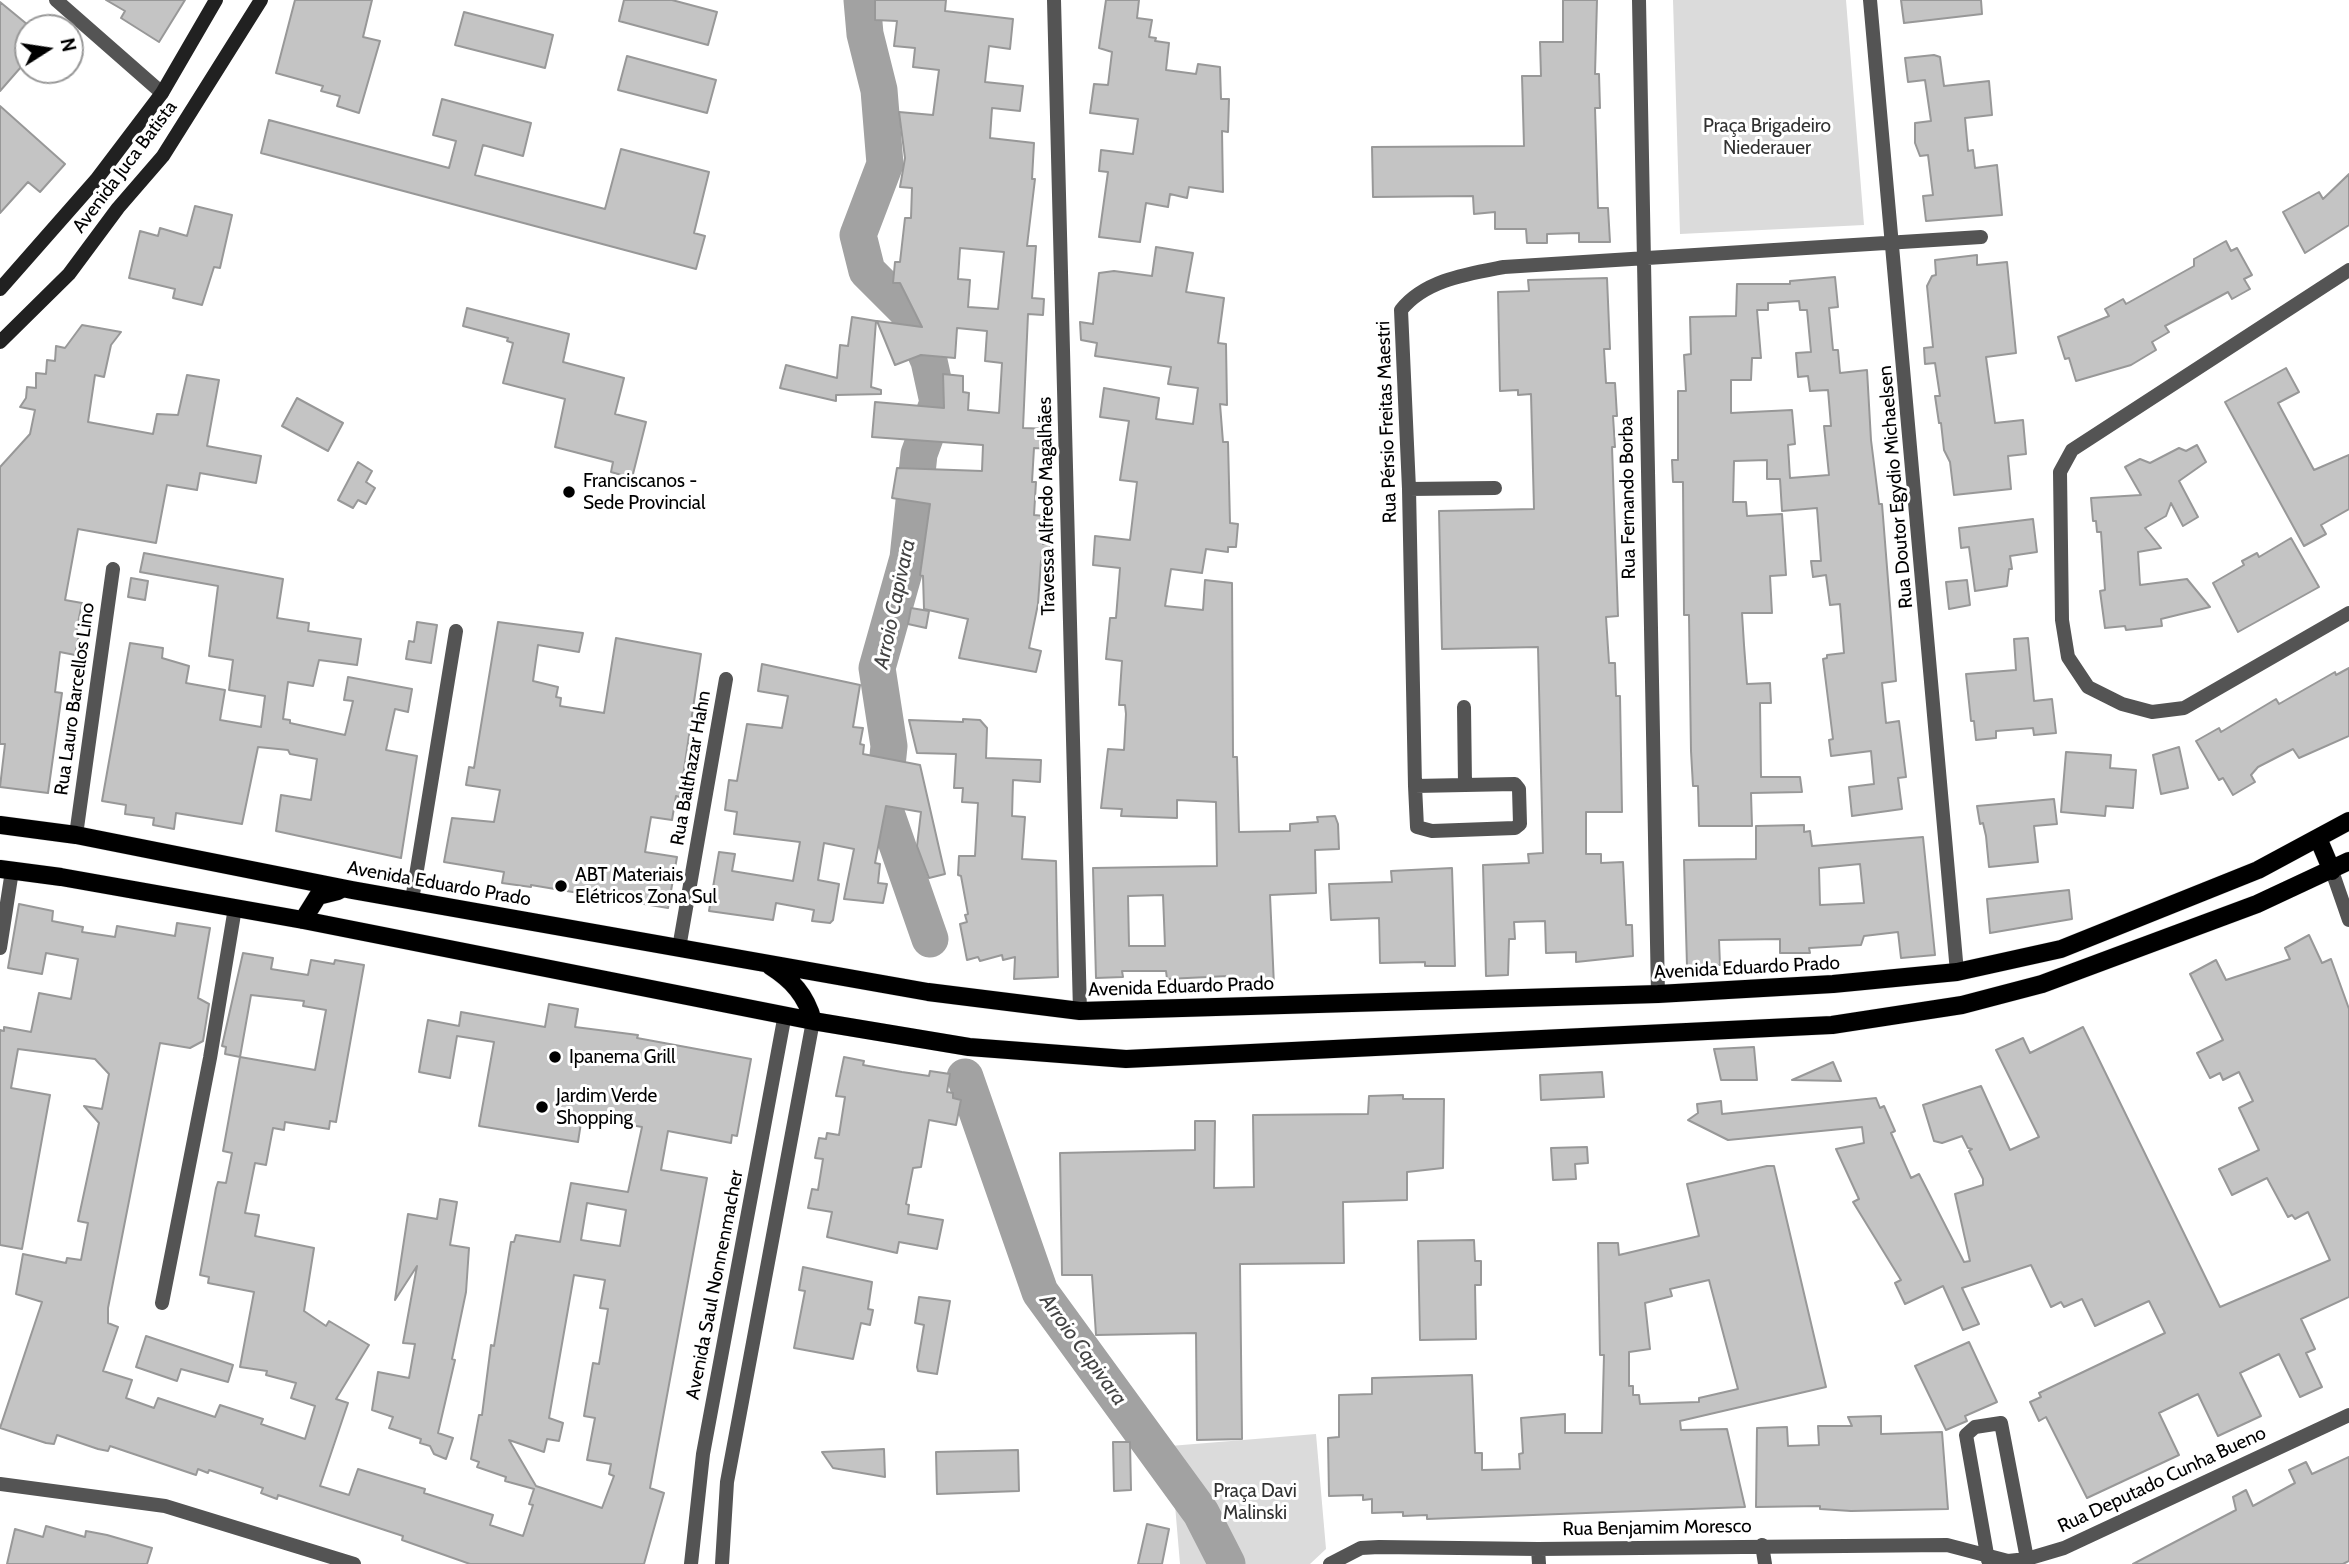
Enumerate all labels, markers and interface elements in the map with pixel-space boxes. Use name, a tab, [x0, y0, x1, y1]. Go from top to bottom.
north arrow	[14, 14, 84, 84]
text: N	[55, 36, 81, 54]
street label: Avenida Juca Batista	[68, 97, 182, 237]
park label: Praça Brigadeiro Niederauer	[1703, 115, 1831, 159]
street label: Rua Pérsio Freitas Maestri	[1372, 321, 1402, 523]
street label: Rua Doutor Egydio Michaelsen	[1874, 365, 1918, 609]
street label: Travessa Alfredo Magalhães	[1034, 396, 1060, 616]
street label: Rua Fernando Borba	[1615, 417, 1641, 579]
place label: Franciscanos - Sede Provincial	[583, 470, 705, 514]
marker: Franciscanos - Sede Provincial	[561, 484, 577, 500]
water label: Arroio Capivara	[869, 537, 921, 671]
street label: Rua Lauro Barcellos Lino	[50, 601, 100, 797]
street label: Rua Balthazar Hahn	[666, 689, 716, 847]
street label: Avenida Eduardo Prado	[345, 857, 533, 911]
place label: ABT Materiais Elétricos Zona Sul	[575, 864, 717, 908]
marker: ABT Materiais Elétricos Zona Sul	[553, 878, 569, 894]
street label: Avenida Eduardo Prado	[1653, 952, 1841, 984]
street label: Avenida Eduardo Prado	[1088, 972, 1274, 1002]
place label: Ipanema Grill	[569, 1046, 675, 1068]
marker: Ipanema Grill	[547, 1049, 563, 1065]
place label: Jardim Verde Shopping	[556, 1085, 657, 1129]
marker: Jardim Verde Shopping	[534, 1099, 550, 1115]
street label: Avenida Saul Nonnenmacher	[682, 1168, 748, 1402]
water label: Arroio Capivara	[1034, 1289, 1132, 1411]
street label: Rua Deputado Cunha Bueno	[2054, 1422, 2270, 1538]
park label: Praça Davi Malinski	[1213, 1480, 1297, 1524]
street label: Rua Benjamim Moresco	[1562, 1515, 1752, 1541]

